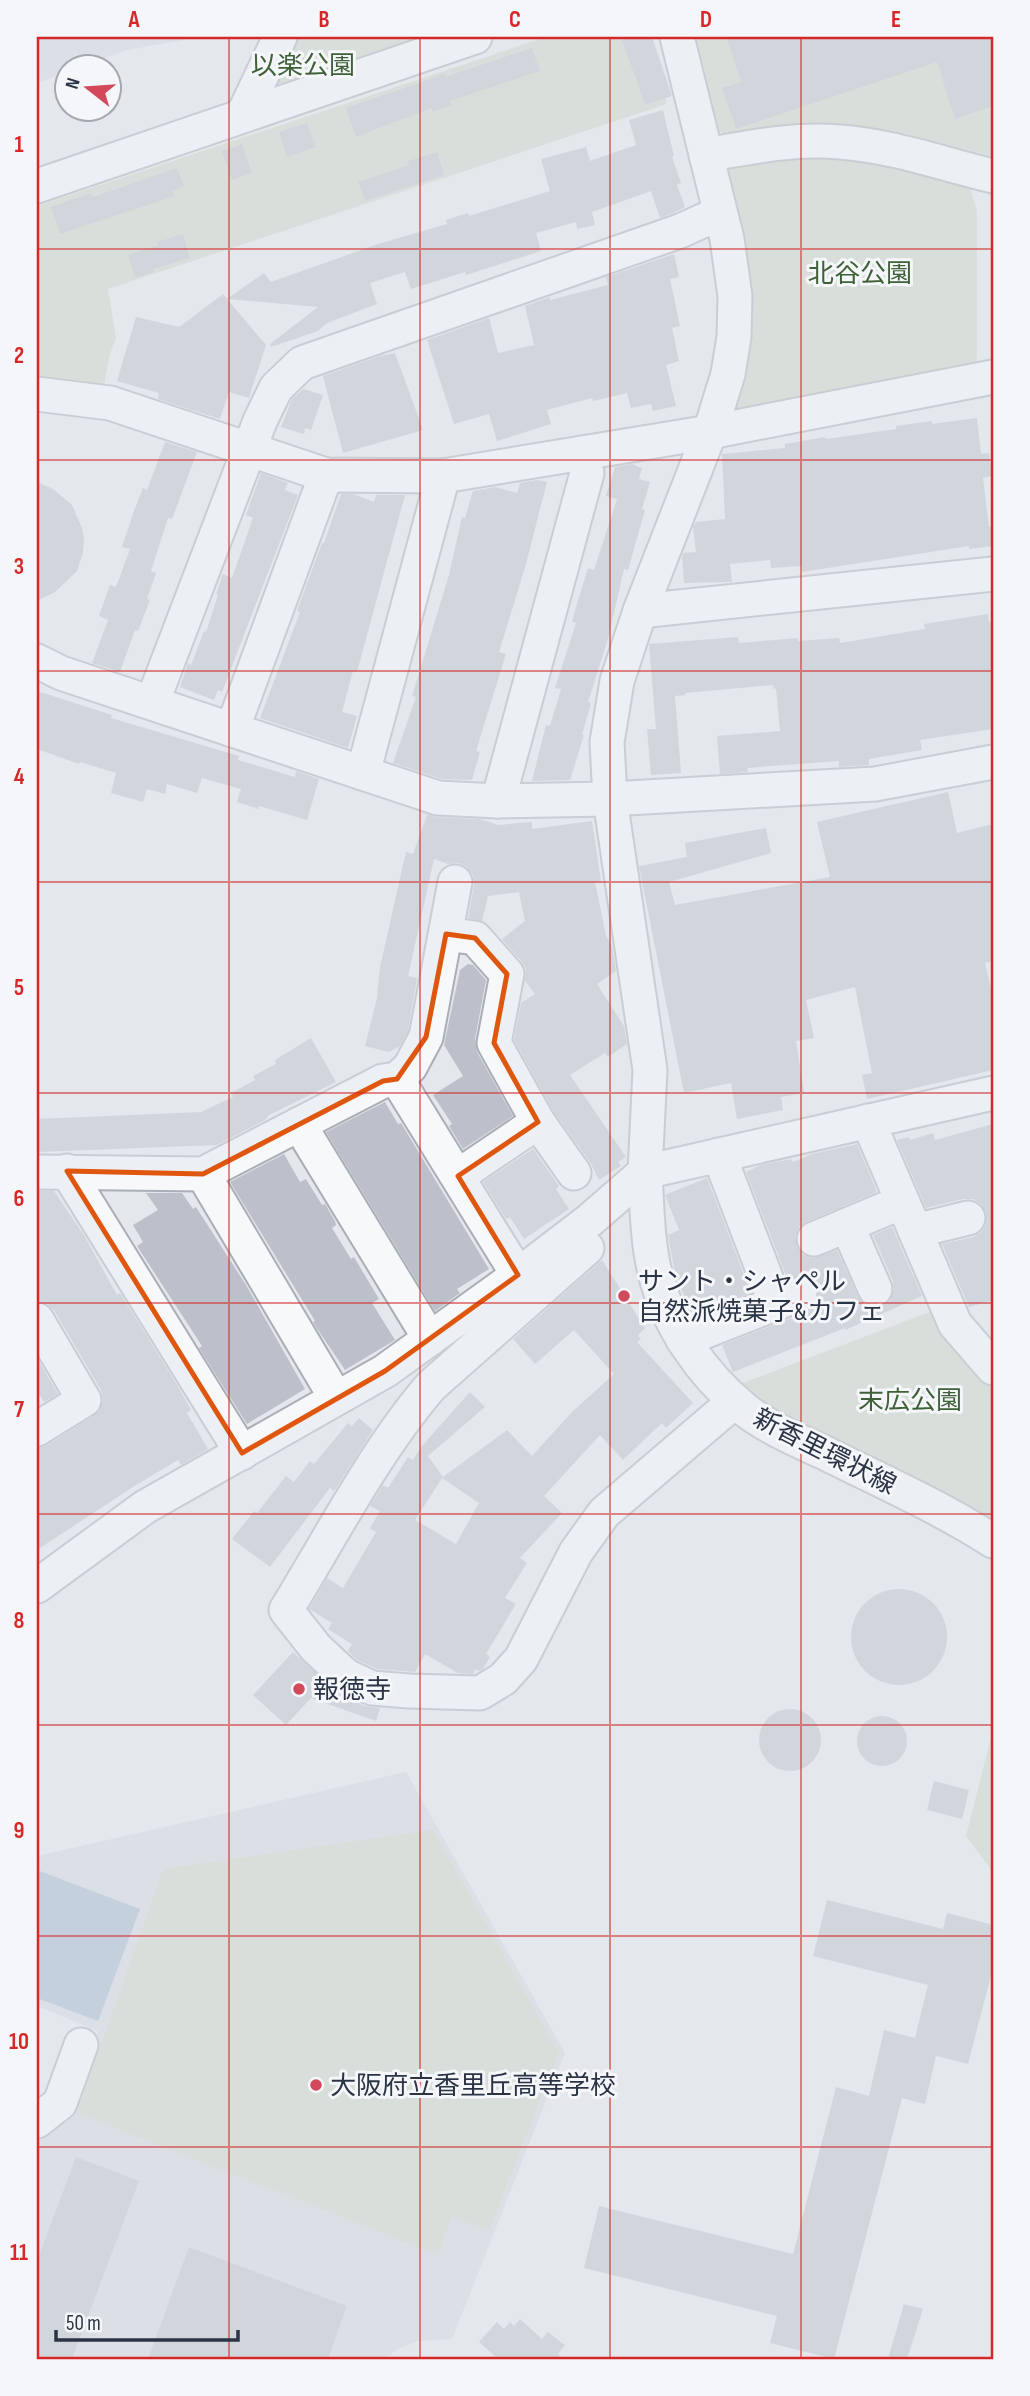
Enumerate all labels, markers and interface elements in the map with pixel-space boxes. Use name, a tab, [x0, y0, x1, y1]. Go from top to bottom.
text: A	[128, 6, 141, 34]
text: B	[319, 6, 330, 34]
text: C	[509, 6, 521, 34]
text: D	[700, 6, 712, 34]
text: E	[891, 6, 901, 34]
park label: 以楽公園	[251, 51, 355, 82]
north arrow	[52, 52, 122, 122]
text: N	[61, 75, 86, 92]
text: 1	[14, 131, 24, 159]
park label: 北谷公園	[808, 259, 912, 290]
text: 2	[14, 342, 24, 370]
text: 3	[14, 553, 24, 581]
text: 4	[14, 763, 25, 791]
text: 5	[14, 974, 24, 1002]
text: 6	[14, 1185, 24, 1213]
place label: サント・シャペル 自然派焼菓子&カフェ	[638, 1267, 885, 1328]
marker: サント・シャペル 自然派焼菓子&カフェ	[616, 1288, 632, 1304]
park label: 末広公園	[858, 1386, 962, 1417]
text: 7	[14, 1396, 24, 1424]
street label: 新香里環状線	[748, 1403, 901, 1502]
text: 8	[14, 1607, 25, 1635]
place label: 報徳寺	[313, 1675, 391, 1706]
marker: 報徳寺	[291, 1681, 307, 1697]
text: 9	[14, 1817, 24, 1845]
text: 10	[9, 2028, 29, 2056]
place label: 大阪府立香里丘高等学校	[330, 2071, 616, 2102]
marker: 大阪府立香里丘高等学校	[308, 2077, 324, 2093]
text: 11	[10, 2239, 28, 2267]
scale bar	[56, 2298, 238, 2342]
text: 50 m	[66, 2311, 101, 2336]

